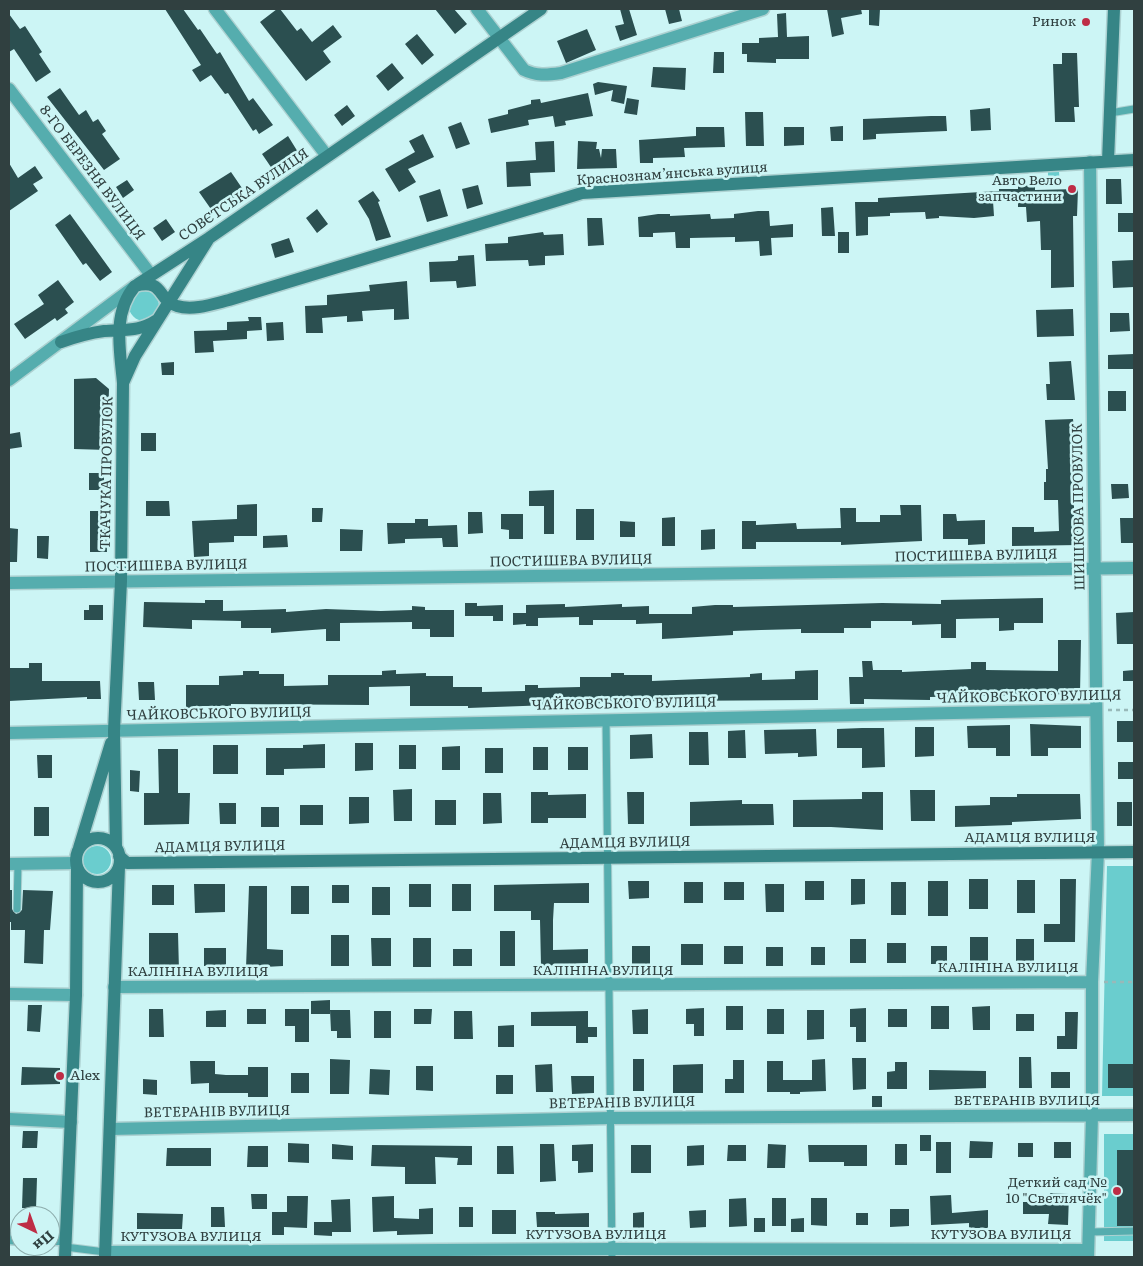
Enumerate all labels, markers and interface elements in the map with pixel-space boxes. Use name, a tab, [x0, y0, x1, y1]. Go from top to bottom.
place label: Ринок	[1032, 14, 1076, 30]
marker: Ринок	[1080, 16, 1092, 28]
street label: 8-ГО БЕРЕЗНЯ ВУЛИЦЯ	[36, 102, 148, 244]
street label: СОВЄТСЬКА ВУЛИЦЯ	[176, 145, 312, 245]
street label: Краснознамʼянська вулиця	[576, 159, 768, 189]
place label: Авто Вело запчастини	[978, 173, 1062, 206]
marker: Авто Вело запчастини	[1066, 183, 1078, 195]
street label: ТКАЧУКА ПРОВУЛОК	[97, 396, 117, 550]
street label: ШИШКОВА ПРОВУЛОК	[1069, 423, 1089, 591]
street label: ПОСТИШЕВА ВУЛИЦЯ	[894, 546, 1058, 566]
street label: ПОСТИШЕВА ВУЛИЦЯ	[489, 551, 653, 571]
street label: ПОСТИШЕВА ВУЛИЦЯ	[84, 556, 248, 576]
street label: ЧАЙКОВСЬКОГО ВУЛИЦЯ	[936, 687, 1122, 707]
street label: ЧАЙКОВСЬКОГО ВУЛИЦЯ	[531, 694, 717, 714]
street label: ЧАЙКОВСЬКОГО ВУЛИЦЯ	[126, 704, 312, 724]
street label: АДАМЦЯ ВУЛИЦЯ	[964, 830, 1096, 846]
street label: АДАМЦЯ ВУЛИЦЯ	[559, 833, 691, 853]
street label: АДАМЦЯ ВУЛИЦЯ	[154, 837, 286, 857]
street label: КАЛІНІНА ВУЛИЦЯ	[937, 960, 1079, 976]
street label: КАЛІНІНА ВУЛИЦЯ	[532, 963, 674, 979]
street label: КАЛІНІНА ВУЛИЦЯ	[127, 964, 269, 980]
place label: Alex	[70, 1068, 100, 1084]
marker: Alex	[54, 1070, 66, 1082]
street label: ВЕТЕРАНІВ ВУЛИЦЯ	[549, 1093, 695, 1113]
street label: ВЕТЕРАНІВ ВУЛИЦЯ	[954, 1093, 1100, 1109]
street label: ВЕТЕРАНІВ ВУЛИЦЯ	[144, 1102, 290, 1122]
place label: Деткий сад № 10 "Светлячёк"	[1006, 1175, 1107, 1208]
marker: Деткий сад № 10 "Светлячёк"	[1111, 1185, 1123, 1197]
north arrow	[10, 1206, 60, 1256]
text: Пн	[30, 1227, 59, 1256]
street label: КУТУЗОВА ВУЛИЦЯ	[525, 1227, 667, 1243]
street label: КУТУЗОВА ВУЛИЦЯ	[930, 1227, 1072, 1243]
street label: КУТУЗОВА ВУЛИЦЯ	[120, 1229, 262, 1245]

